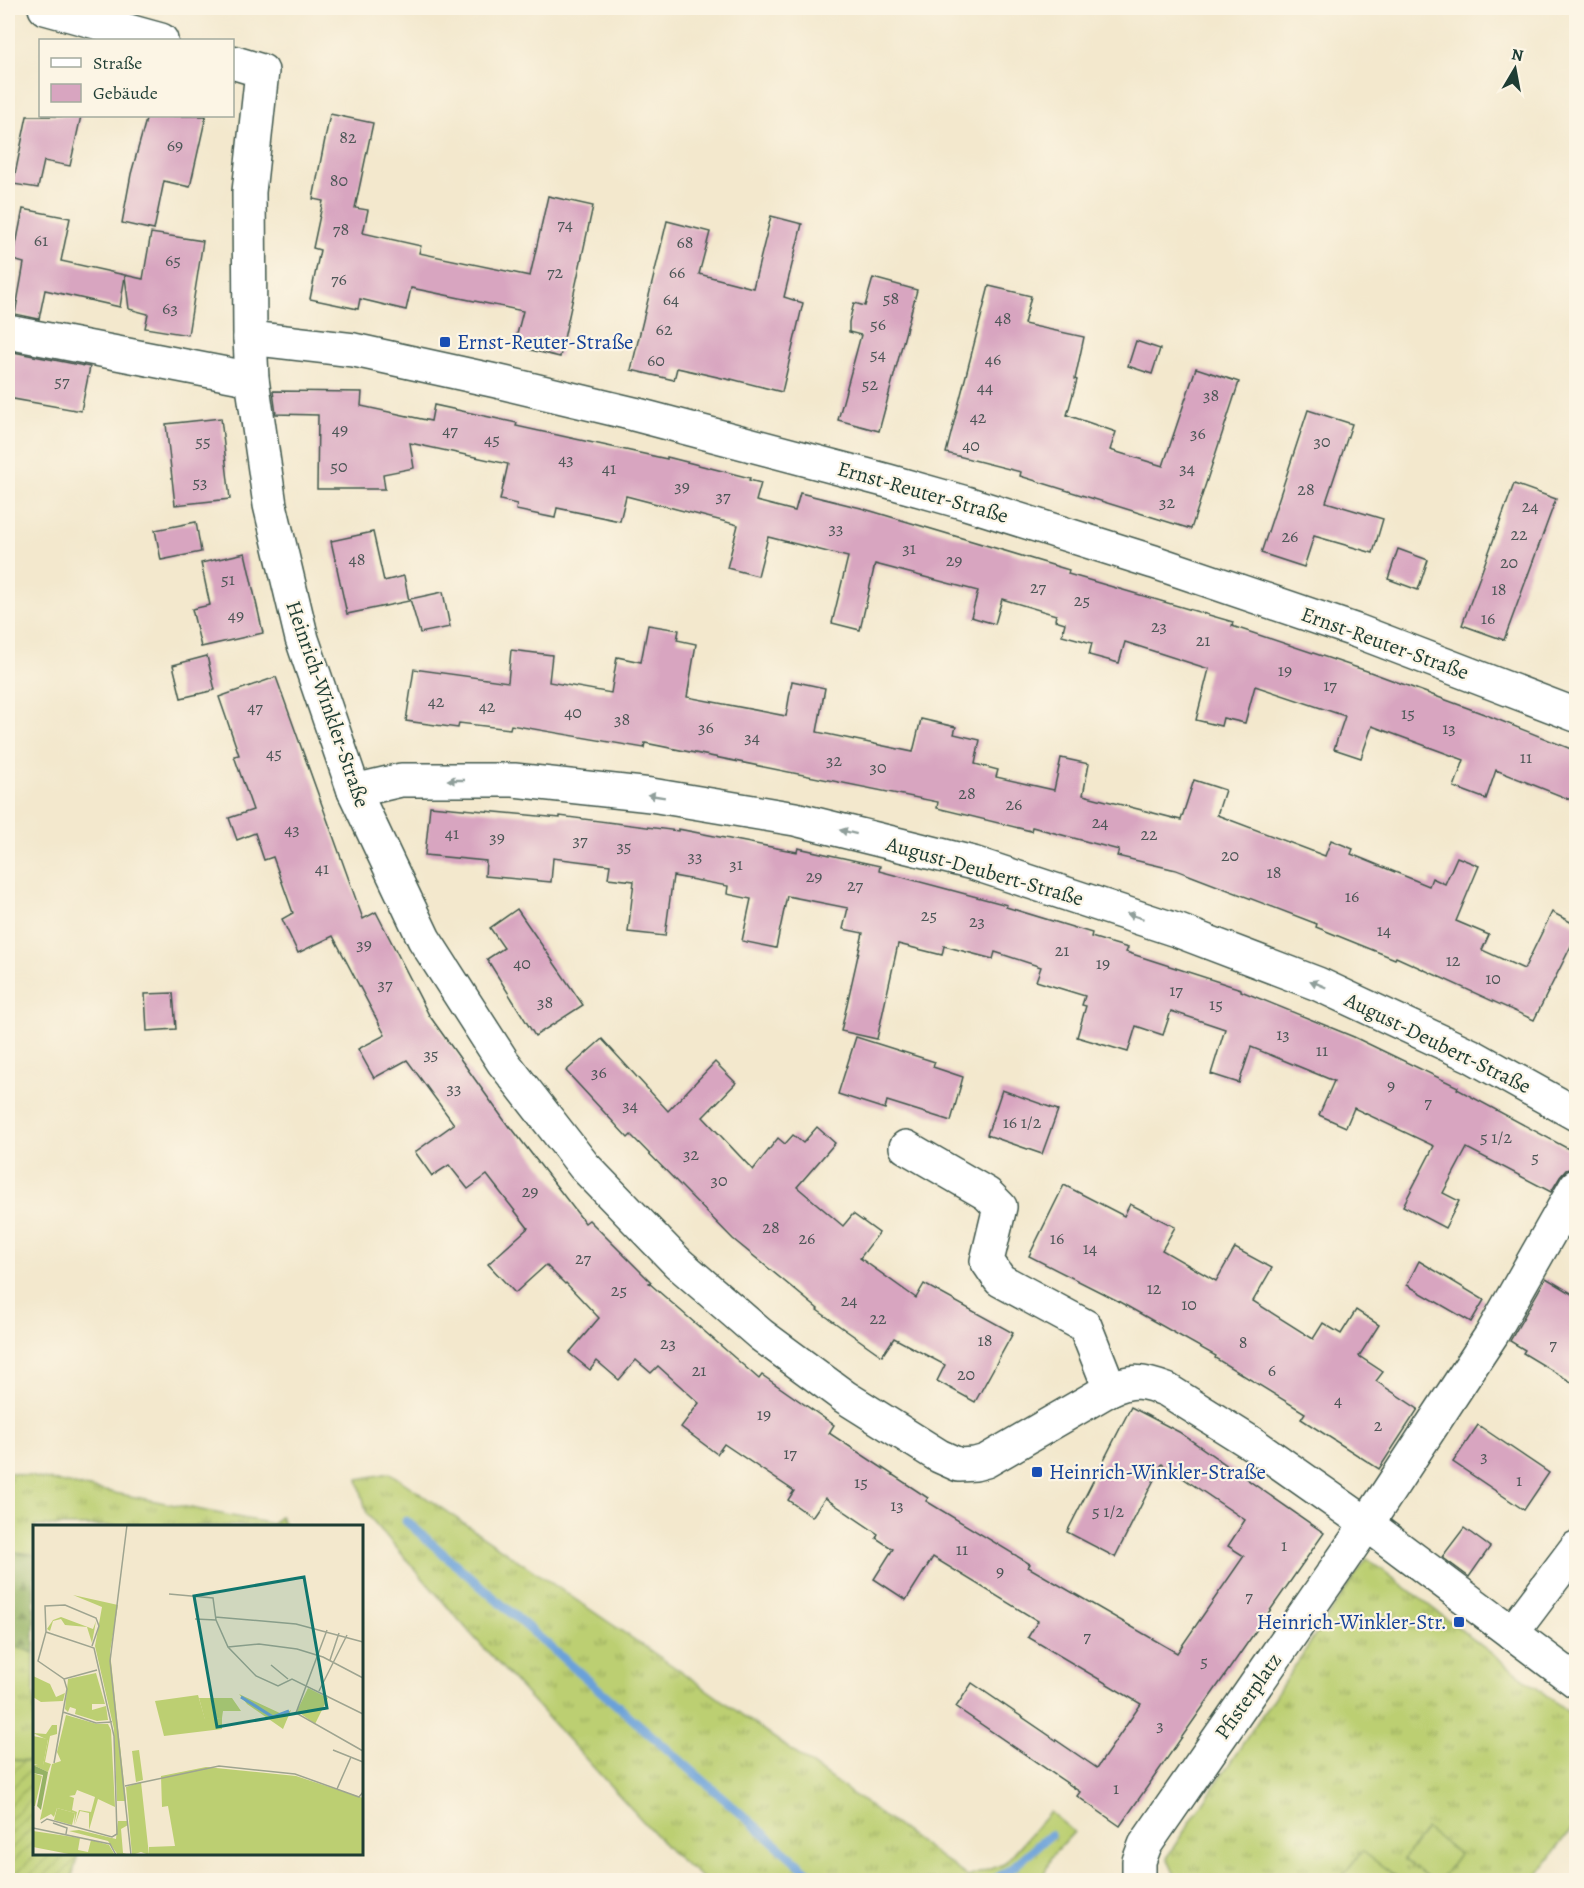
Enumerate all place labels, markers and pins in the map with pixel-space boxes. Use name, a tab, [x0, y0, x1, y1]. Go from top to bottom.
place label: Ernst-Reuter-Straße	[457, 328, 633, 356]
marker: Ernst-Reuter-Straße	[438, 335, 452, 349]
place label: Heinrich-Winkler-Straße	[1049, 1458, 1266, 1486]
marker: Heinrich-Winkler-Straße	[1030, 1465, 1044, 1479]
place label: Heinrich-Winkler-Str.	[1257, 1608, 1447, 1636]
marker: Heinrich-Winkler-Str.	[1452, 1615, 1466, 1629]

